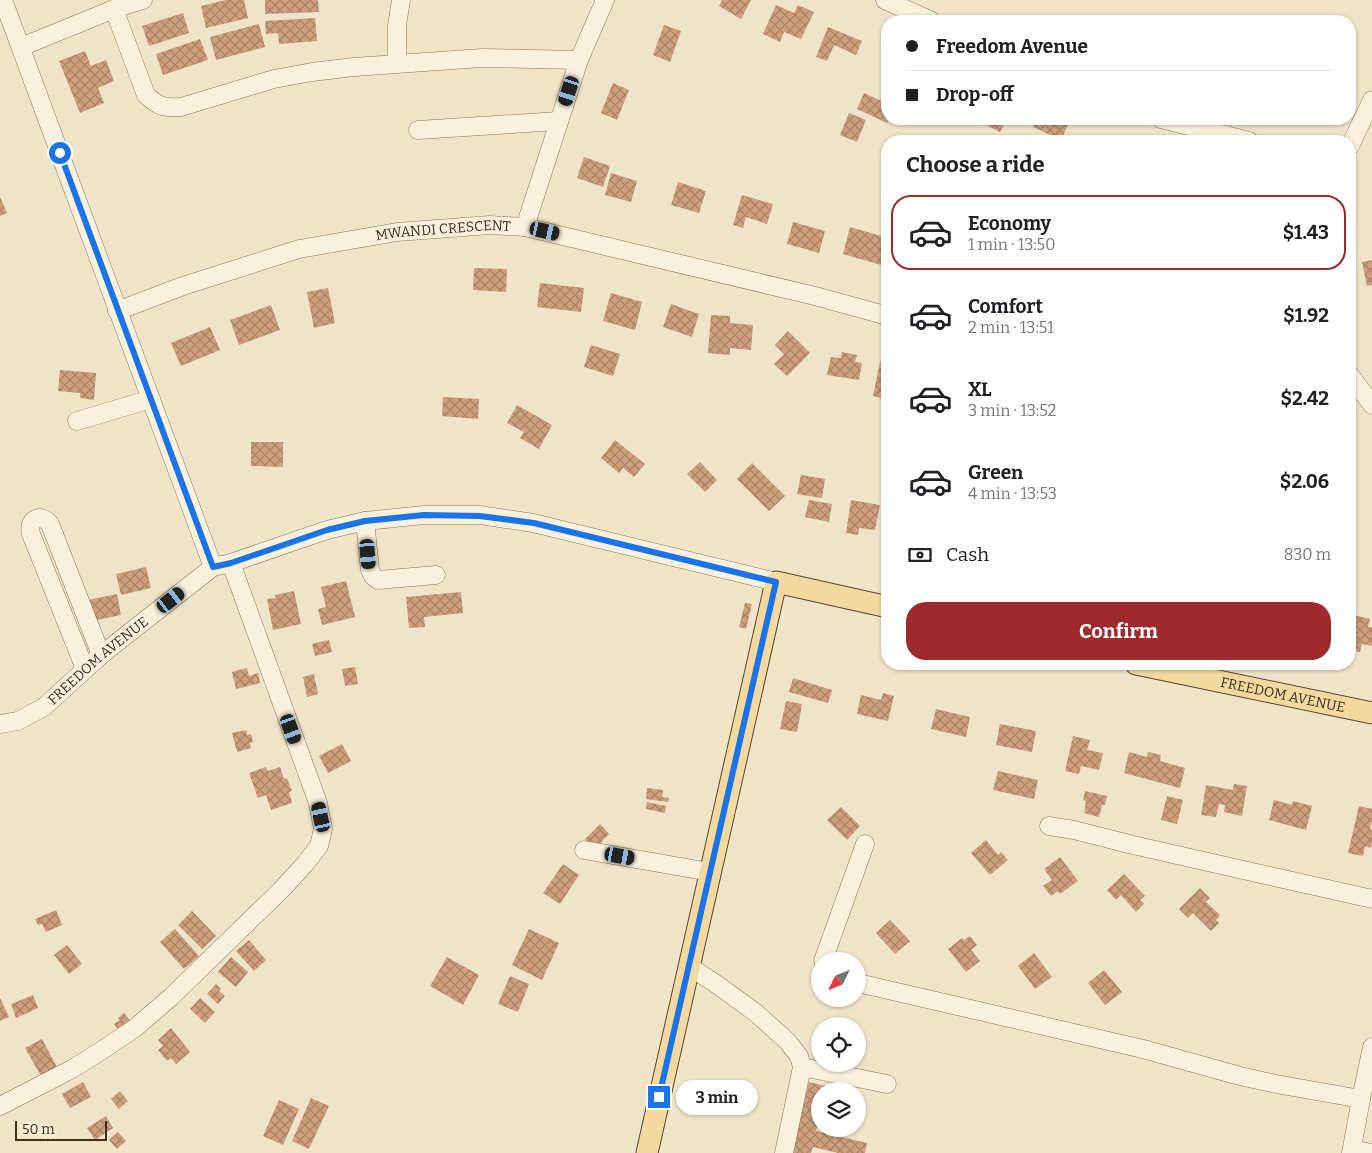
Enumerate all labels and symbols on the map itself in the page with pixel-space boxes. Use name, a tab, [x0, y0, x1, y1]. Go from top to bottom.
car	[557, 74, 580, 108]
route start	[49, 142, 71, 164]
street label: MWANDI CRESCENT	[374, 216, 511, 244]
car	[528, 220, 561, 242]
car	[359, 538, 376, 570]
car	[154, 585, 187, 615]
street label: FREEDOM AVENUE	[44, 613, 151, 708]
street label: FREEDOM AVENUE	[1219, 673, 1347, 716]
car	[278, 712, 303, 746]
car	[310, 801, 331, 833]
car	[603, 846, 636, 866]
north arrow	[811, 952, 866, 1008]
callout: 3 min	[676, 1080, 759, 1114]
route end	[648, 1086, 670, 1108]
scale bar	[15, 1118, 108, 1141]

